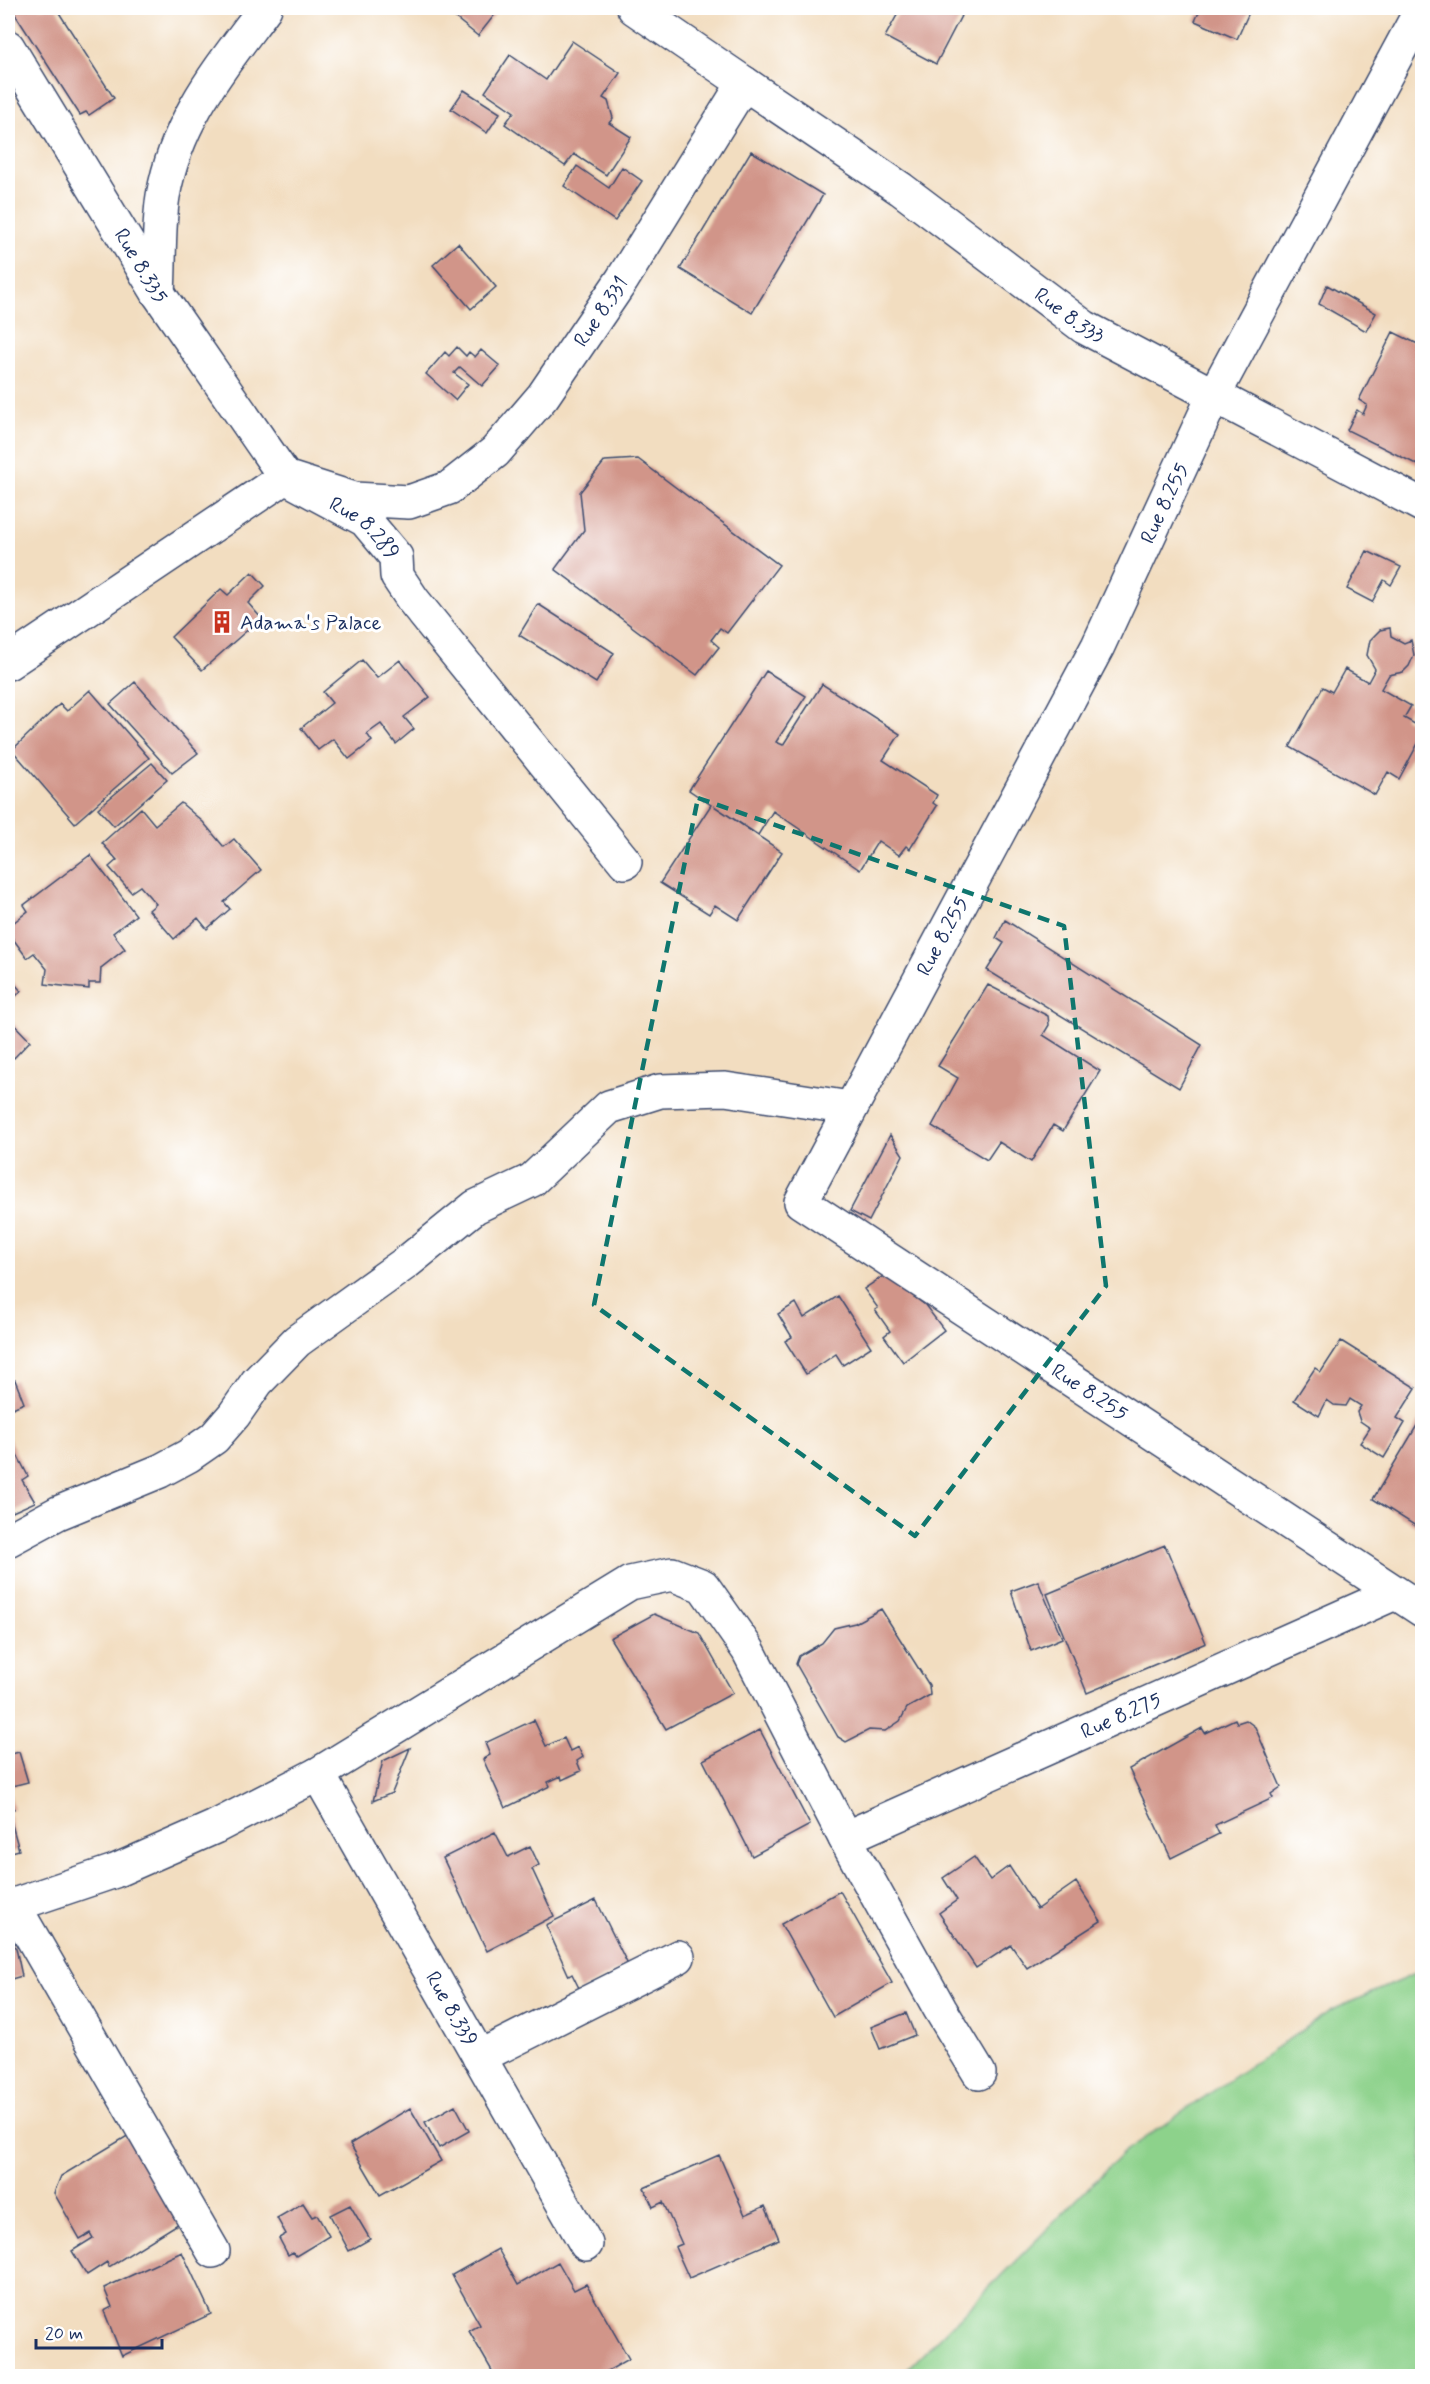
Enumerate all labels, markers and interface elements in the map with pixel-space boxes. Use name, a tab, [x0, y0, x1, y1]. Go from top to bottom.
street label: Rue 8.335	[107, 223, 174, 309]
street label: Rue 8.331	[567, 271, 635, 353]
street label: Rue 8.333	[1028, 281, 1109, 350]
street label: Rue 8.255	[1134, 458, 1196, 548]
street label: Rue 8.289	[324, 490, 405, 566]
building icon: Adama's Palace	[209, 609, 235, 635]
place label: Adama's Palace	[240, 609, 382, 637]
street label: Rue 8.255	[910, 892, 975, 981]
street label: Rue 8.255	[1046, 1357, 1133, 1428]
street label: Rue 8.275	[1076, 1686, 1166, 1746]
street label: Rue 8.339	[418, 1966, 483, 2052]
scale bar	[36, 2312, 162, 2350]
text: 20 m	[45, 2322, 83, 2346]

